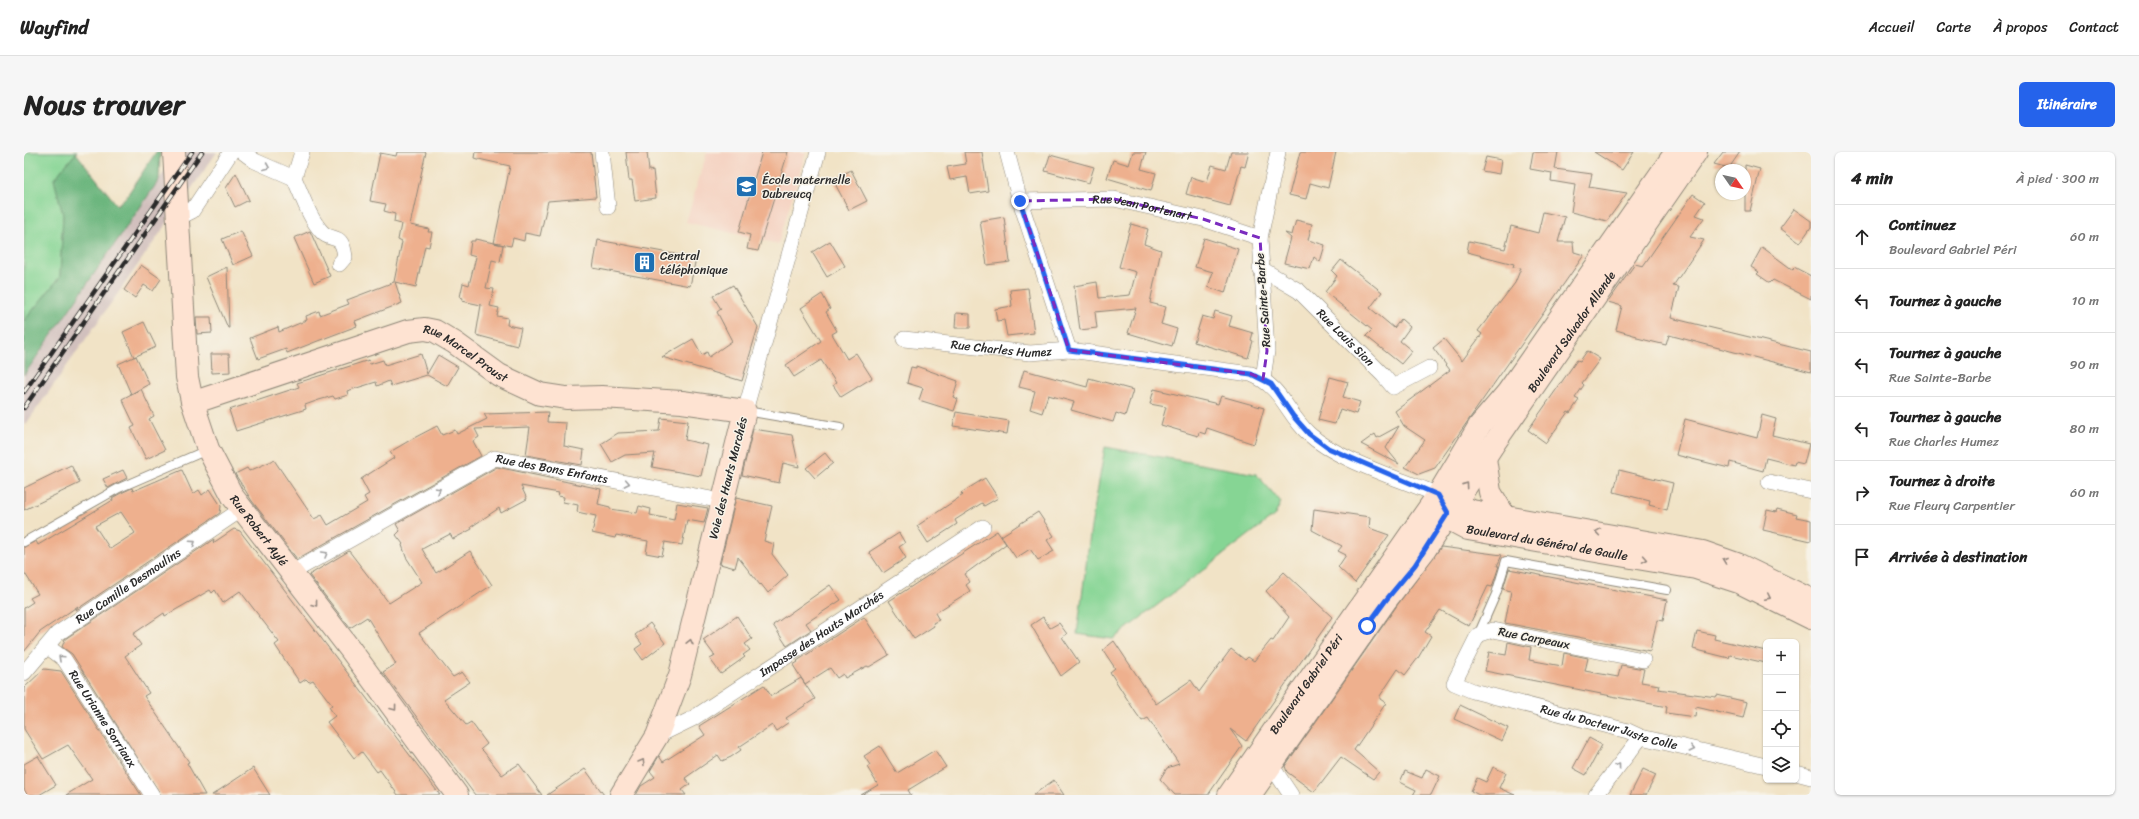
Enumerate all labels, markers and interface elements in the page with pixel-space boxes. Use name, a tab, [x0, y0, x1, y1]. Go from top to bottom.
text: Wayfind	[20, 11, 88, 44]
text: Accueil	[1869, 15, 1915, 40]
text: Carte	[1937, 15, 1971, 40]
text: À propos	[1993, 15, 2047, 40]
text: Contact	[2069, 15, 2119, 40]
text: Nous trouver	[24, 80, 184, 129]
button: Itinéraire	[2019, 82, 2115, 127]
one-way arrow	[263, 162, 271, 170]
text: 4 min	[1851, 163, 1893, 193]
north arrow	[1715, 164, 1751, 200]
text: À pied · 300 m	[2016, 167, 2099, 190]
place label: École maternelle Dubreucq	[762, 169, 851, 205]
school or university icon: École maternelle Dubreucq	[733, 174, 759, 200]
street label: Rue Jean Portenart	[1092, 188, 1195, 227]
route end	[1011, 192, 1029, 210]
text: Continuez	[1889, 212, 1956, 238]
text: 60 m	[2070, 225, 2099, 248]
icon: ahead	[1851, 226, 1873, 248]
text: Boulevard Gabriel Péri	[1889, 238, 2017, 261]
place label: Central téléphonique	[660, 245, 728, 281]
building icon: Central téléphonique	[631, 250, 657, 276]
street label: Rue Sainte-Barbe	[1249, 252, 1277, 348]
street label: Boulevard Salvador Allende	[1521, 266, 1622, 397]
text: Tournez à gauche	[1889, 288, 2001, 314]
text: 10 m	[2072, 289, 2099, 312]
icon: left	[1851, 290, 1873, 312]
street label: Rue Louis Sion	[1311, 303, 1380, 372]
street label: Rue Marcel Proust	[421, 318, 513, 389]
street label: Rue Charles Humez	[950, 333, 1053, 364]
text: Tournez à gauche	[1889, 340, 2001, 366]
text: 90 m	[2069, 353, 2099, 376]
icon: left	[1851, 354, 1873, 376]
text: Rue Sainte-Barbe	[1889, 366, 1991, 389]
text: Tournez à gauche	[1889, 404, 2001, 430]
street label: Voie des Hauts Marchés	[702, 414, 754, 541]
text: 80 m	[2070, 417, 2099, 440]
icon: left	[1851, 418, 1873, 440]
text: Rue Charles Humez	[1889, 430, 1999, 453]
street label: Rue des Bons Enfants	[494, 447, 610, 490]
text: Tournez à droite	[1889, 468, 1995, 494]
one-way arrow	[624, 478, 631, 487]
text: 60 m	[2070, 481, 2099, 504]
icon: right	[1851, 482, 1873, 504]
one-way arrow	[1461, 483, 1468, 490]
one-way arrow	[434, 487, 441, 494]
street label: Rue Robert Aylé	[224, 490, 294, 571]
text: Rue Fleury Carpentier	[1889, 494, 2015, 517]
street label: Boulevard du Général de Gaulle	[1465, 518, 1630, 567]
one-way arrow	[1595, 528, 1601, 537]
one-way arrow	[188, 541, 195, 548]
street label: Rue Camille Desmoulins	[71, 542, 186, 630]
text: Arrivée à destination	[1889, 544, 2027, 570]
icon: arrive	[1851, 546, 1873, 568]
one-way arrow	[321, 551, 328, 558]
one-way arrow	[1642, 554, 1648, 562]
one-way arrow	[1721, 556, 1728, 564]
street label: Impasse des Hauts Marchés	[754, 584, 888, 683]
one-way arrow	[1764, 592, 1771, 600]
one-way arrow	[311, 600, 318, 607]
route start	[1358, 617, 1376, 635]
street label: Rue Carpeaux	[1496, 620, 1573, 656]
street label: Boulevard Gabriel Péri	[1263, 629, 1349, 739]
one-way arrow	[685, 639, 693, 645]
map controls	[1763, 639, 1799, 783]
button: +	[1763, 639, 1799, 675]
one-way arrow	[58, 655, 66, 662]
street label: Rue Urianne Sorriaux	[63, 665, 143, 773]
button: −	[1763, 675, 1799, 711]
street label: Rue du Docteur Juste Colle	[1538, 698, 1680, 756]
one-way arrow	[389, 703, 396, 710]
button: locate	[1763, 711, 1799, 747]
one-way arrow	[1689, 745, 1695, 753]
button: layers	[1763, 747, 1799, 783]
one-way arrow	[637, 759, 644, 766]
one-way arrow	[1614, 764, 1621, 771]

